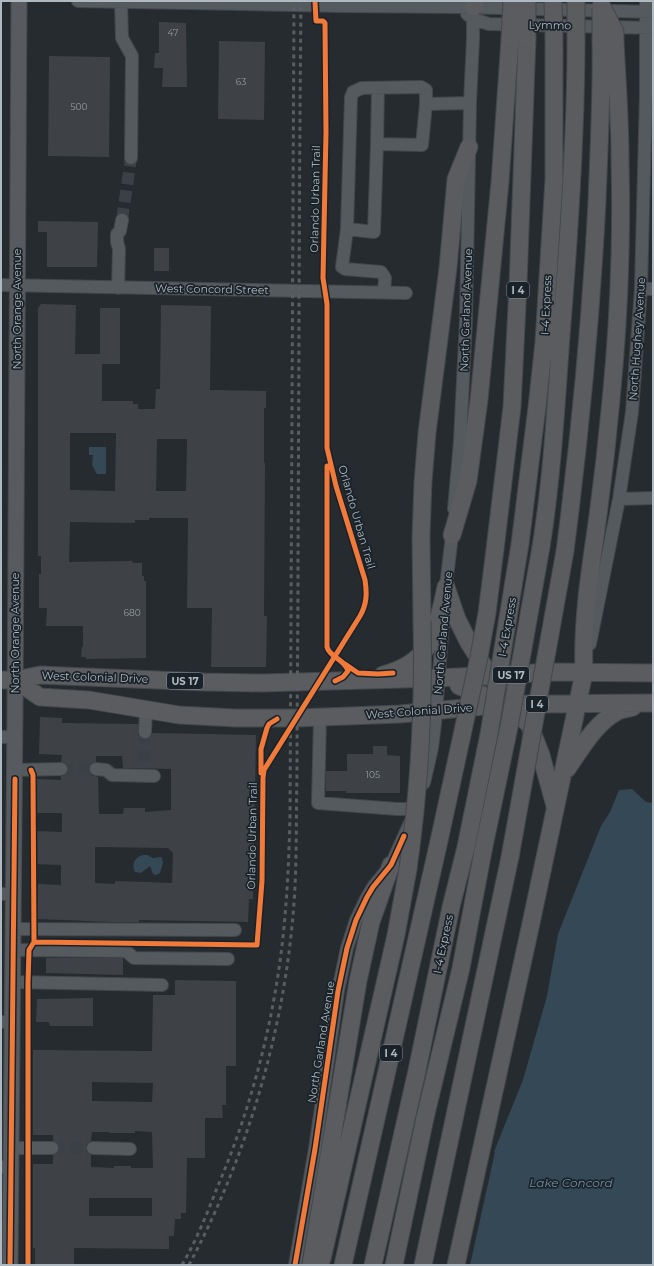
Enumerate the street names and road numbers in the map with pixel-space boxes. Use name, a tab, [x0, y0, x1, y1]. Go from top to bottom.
street label: Lymmo	[529, 18, 572, 32]
street label: Orlando Urban Trail	[307, 145, 323, 253]
street label: North Orange Avenue	[10, 248, 24, 369]
street label: North Garland Avenue	[457, 248, 475, 372]
street label: I-4 Express	[537, 274, 555, 335]
street label: North Hughey Avenue	[626, 277, 648, 401]
street label: West Concord Street	[155, 281, 270, 297]
road number: I 4	[507, 282, 529, 298]
street label: Orlando Urban Trail	[335, 463, 379, 571]
street label: North Garland Avenue	[431, 571, 455, 695]
street label: North Orange Avenue	[8, 572, 22, 693]
street label: I-4 Express	[495, 596, 519, 658]
road number: US 17	[493, 667, 529, 683]
street label: West Colonial Drive	[41, 668, 149, 686]
road number: US 17	[167, 673, 203, 689]
road number: I 4	[526, 696, 548, 712]
street label: West Colonial Drive	[365, 700, 473, 722]
street label: Orlando Urban Trail	[244, 782, 260, 890]
street label: I-4 Express	[430, 913, 456, 975]
street label: North Garland Avenue	[304, 980, 338, 1104]
road number: I 4	[380, 1045, 402, 1061]

